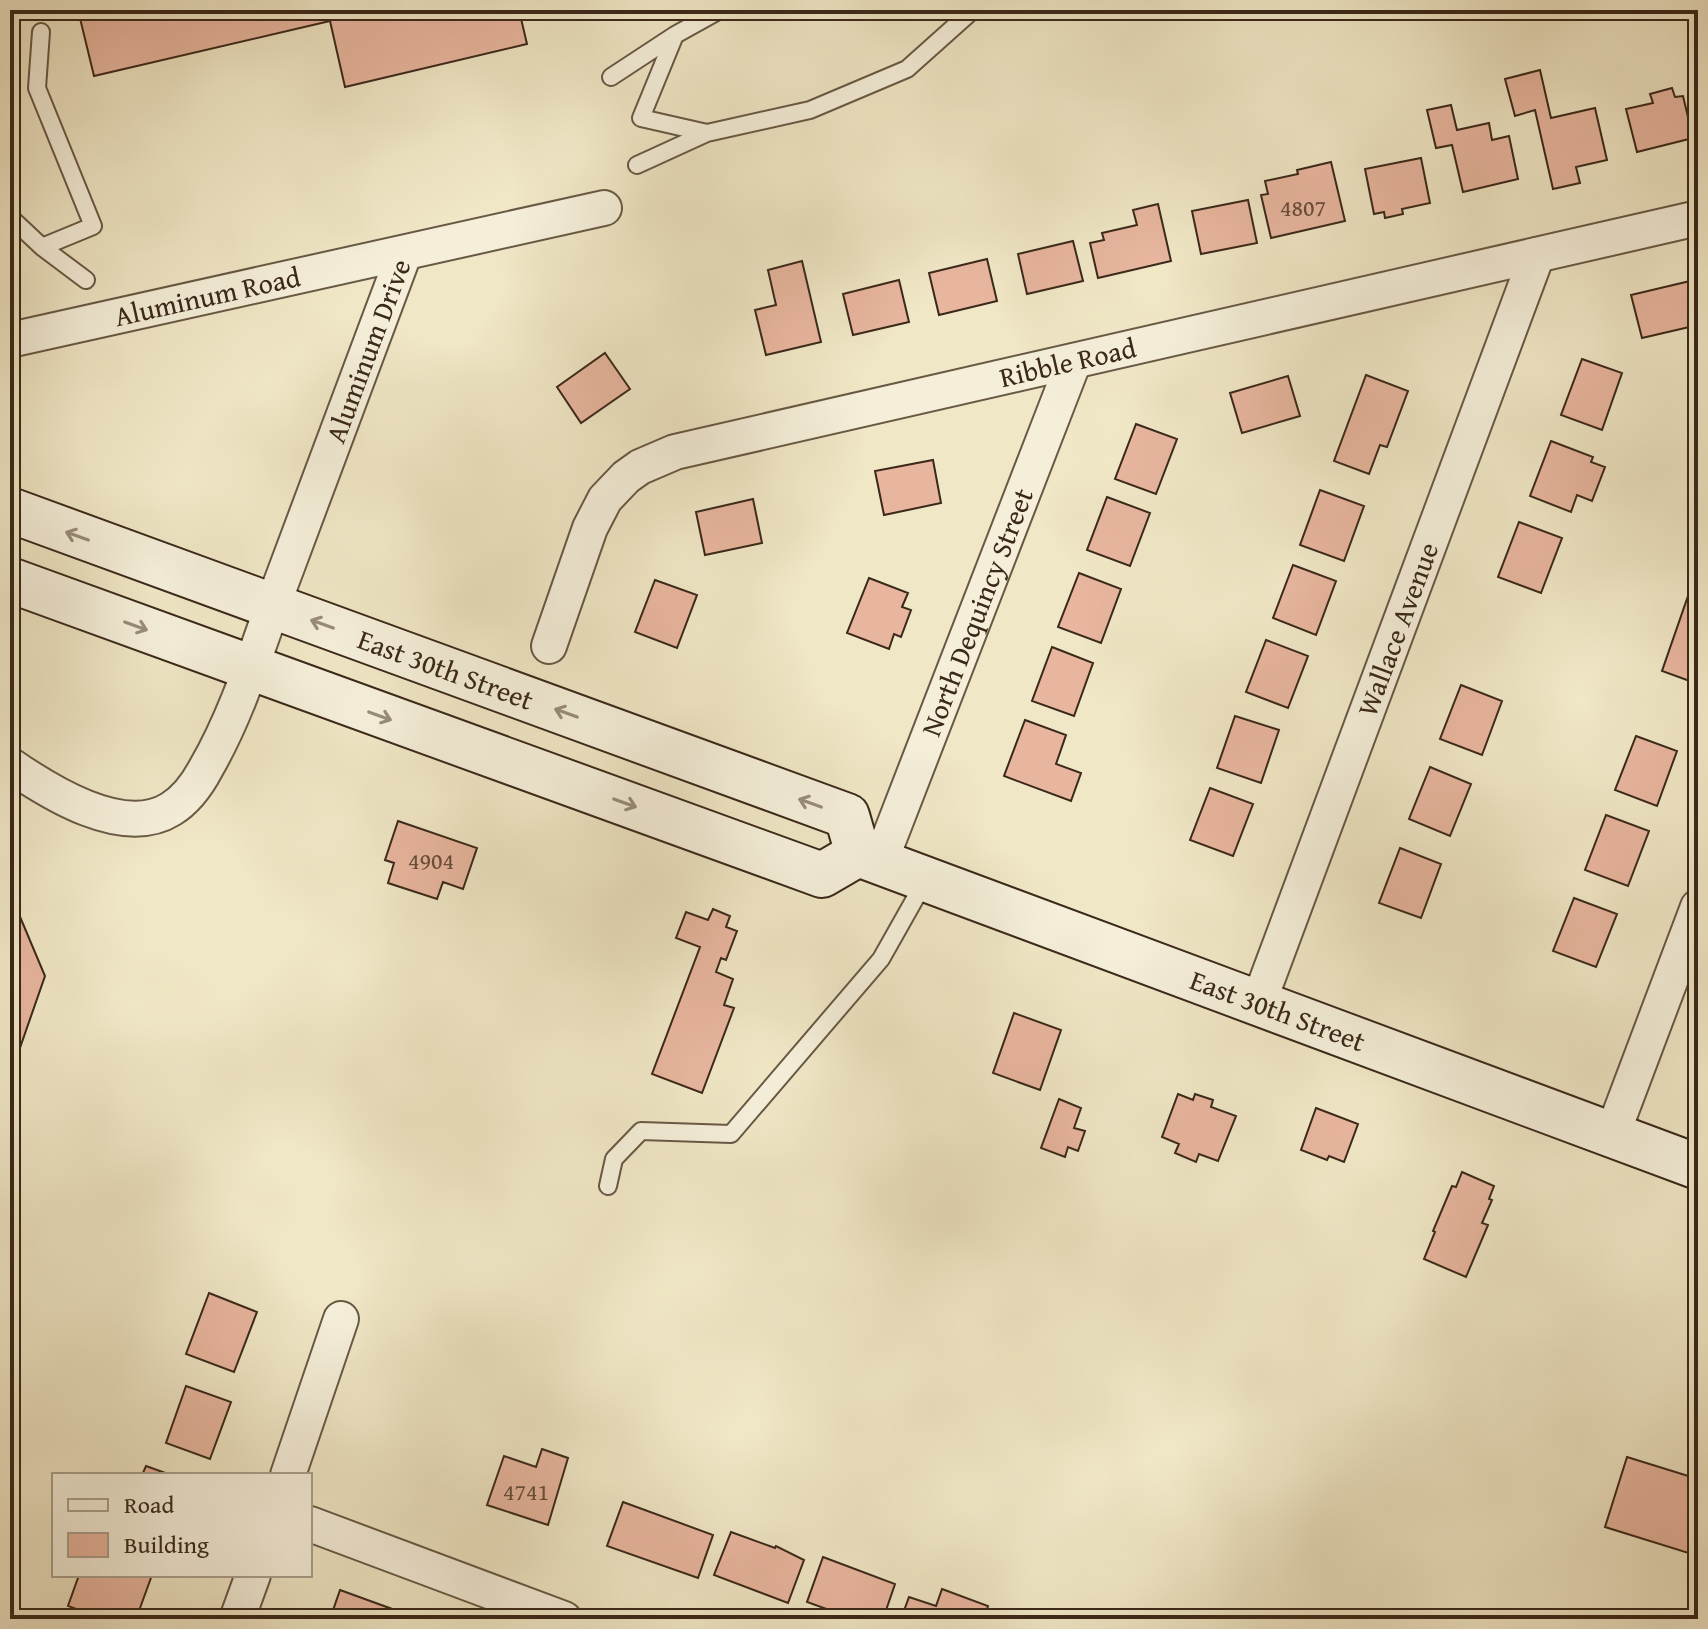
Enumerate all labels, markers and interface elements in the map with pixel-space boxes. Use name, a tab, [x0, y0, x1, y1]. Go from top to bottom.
house number: 4807	[1280, 190, 1326, 225]
street label: Aluminum Drive	[314, 253, 420, 448]
street label: Aluminum Road	[110, 255, 304, 336]
street label: Ribble Road	[995, 326, 1140, 397]
street label: North Dequincy Street	[910, 482, 1043, 742]
one-way arrow	[65, 528, 90, 542]
street label: Wallace Avenue	[1346, 536, 1448, 722]
one-way arrow	[310, 616, 335, 630]
street label: East 30th Street	[352, 618, 540, 720]
one-way arrow	[123, 620, 148, 634]
one-way arrow	[554, 705, 579, 720]
one-way arrow	[367, 710, 392, 724]
one-way arrow	[798, 795, 823, 809]
one-way arrow	[612, 797, 637, 811]
house number: 4904	[408, 843, 454, 878]
street label: East 30th Street	[1185, 959, 1372, 1061]
legend	[52, 1473, 312, 1577]
house number: 4741	[503, 1474, 549, 1509]
text: Road	[124, 1487, 174, 1522]
text: Building	[124, 1527, 209, 1562]

